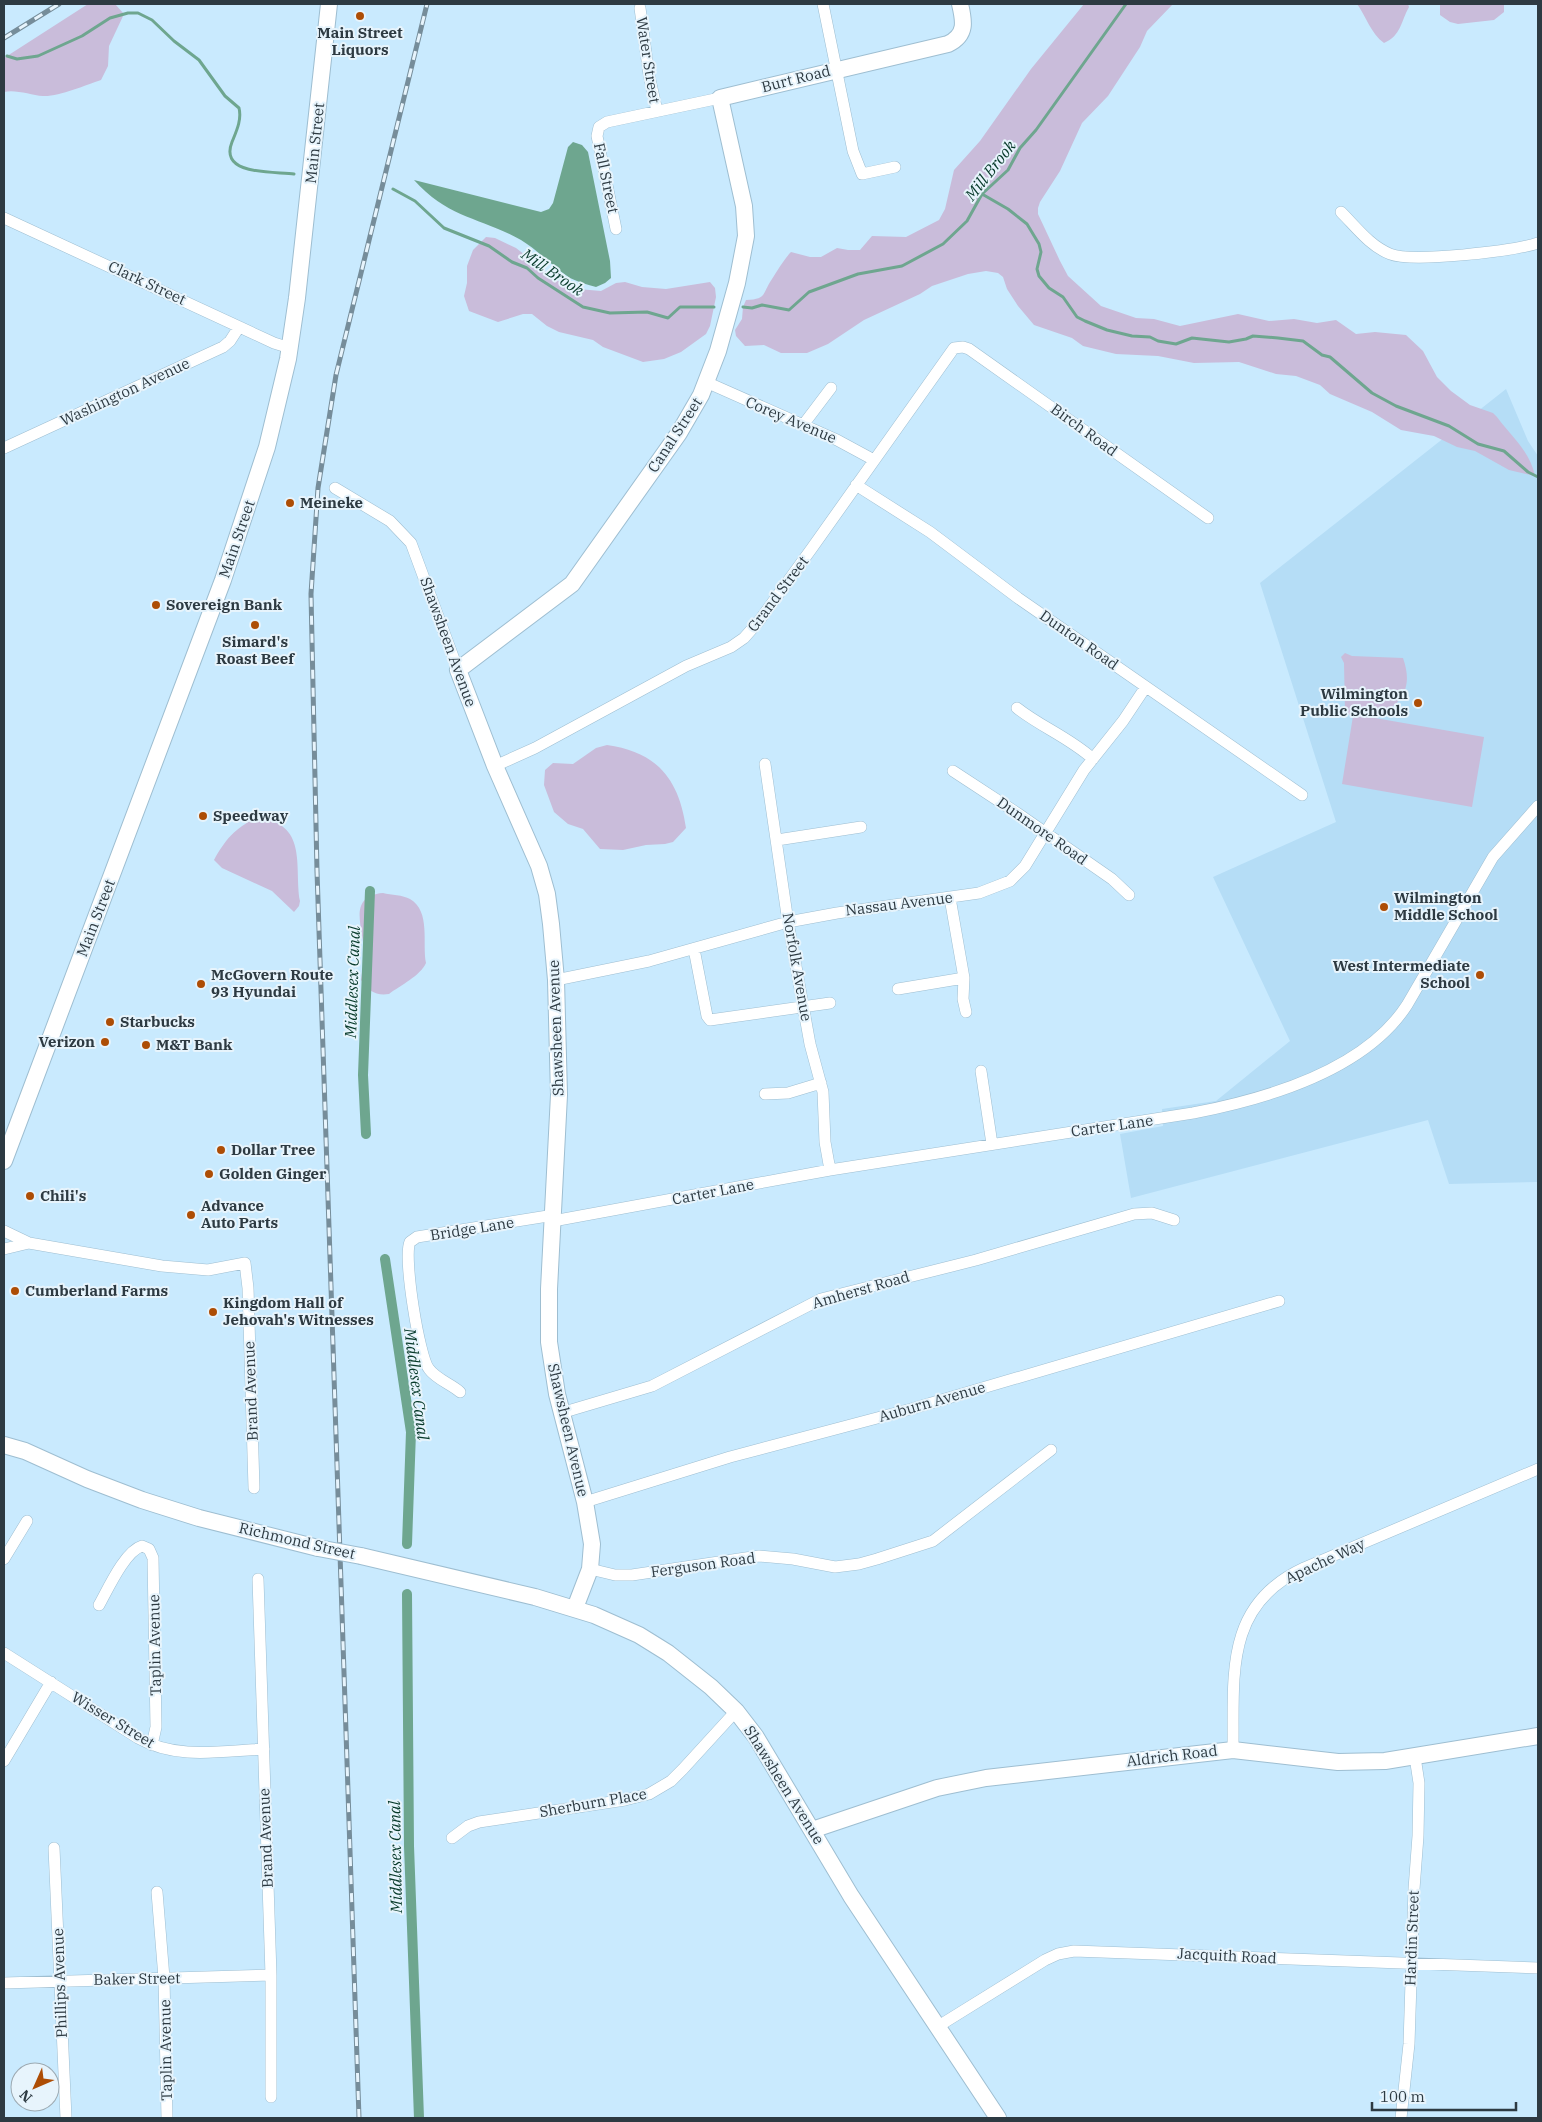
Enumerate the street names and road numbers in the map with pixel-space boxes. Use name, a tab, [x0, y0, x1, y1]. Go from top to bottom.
street label: Water Street	[632, 15, 665, 105]
street label: Burt Road	[759, 61, 832, 96]
street label: Main Street	[301, 102, 328, 184]
street label: Fall Street	[590, 141, 623, 215]
street label: Clark Street	[105, 256, 189, 309]
street label: Washington Avenue	[57, 353, 192, 430]
street label: Corey Avenue	[743, 392, 839, 447]
street label: Canal Street	[643, 394, 706, 476]
street label: Birch Road	[1047, 399, 1121, 460]
street label: Main Street	[214, 497, 259, 580]
street label: Grand Street	[743, 552, 812, 635]
street label: Shawsheen Avenue	[416, 574, 481, 709]
street label: Dunton Road	[1036, 605, 1122, 674]
street label: Dunmore Road	[993, 792, 1091, 869]
street label: Main Street	[72, 877, 119, 959]
street label: Nassau Avenue	[844, 887, 954, 920]
street label: Norfolk Avenue	[779, 911, 816, 1023]
street label: Shawsheen Avenue	[544, 960, 567, 1097]
street label: Carter Lane	[1070, 1110, 1154, 1141]
street label: Carter Lane	[670, 1174, 755, 1209]
street label: Bridge Lane	[429, 1212, 515, 1245]
street label: Amherst Road	[810, 1267, 912, 1312]
street label: Brand Avenue	[239, 1341, 262, 1441]
street label: Shawsheen Avenue	[544, 1361, 593, 1498]
street label: Auburn Avenue	[876, 1377, 987, 1426]
street label: Richmond Street	[237, 1518, 357, 1563]
street label: Apache Way	[1282, 1534, 1368, 1587]
street label: Ferguson Road	[649, 1548, 757, 1581]
street label: Taplin Avenue	[144, 1594, 165, 1696]
street label: Wisser Street	[68, 1687, 158, 1752]
street label: Shawsheen Avenue	[740, 1722, 829, 1848]
street label: Aldrich Road	[1125, 1740, 1219, 1771]
street label: Sherburn Place	[538, 1784, 648, 1821]
street label: Brand Avenue	[254, 1788, 277, 1888]
street label: Hardin Street	[1400, 1890, 1423, 1986]
street label: Phillips Avenue	[48, 1928, 71, 2038]
street label: Jacquith Road	[1177, 1943, 1277, 1968]
street label: Baker Street	[93, 1968, 181, 1989]
street label: Taplin Avenue	[155, 1999, 176, 2101]

